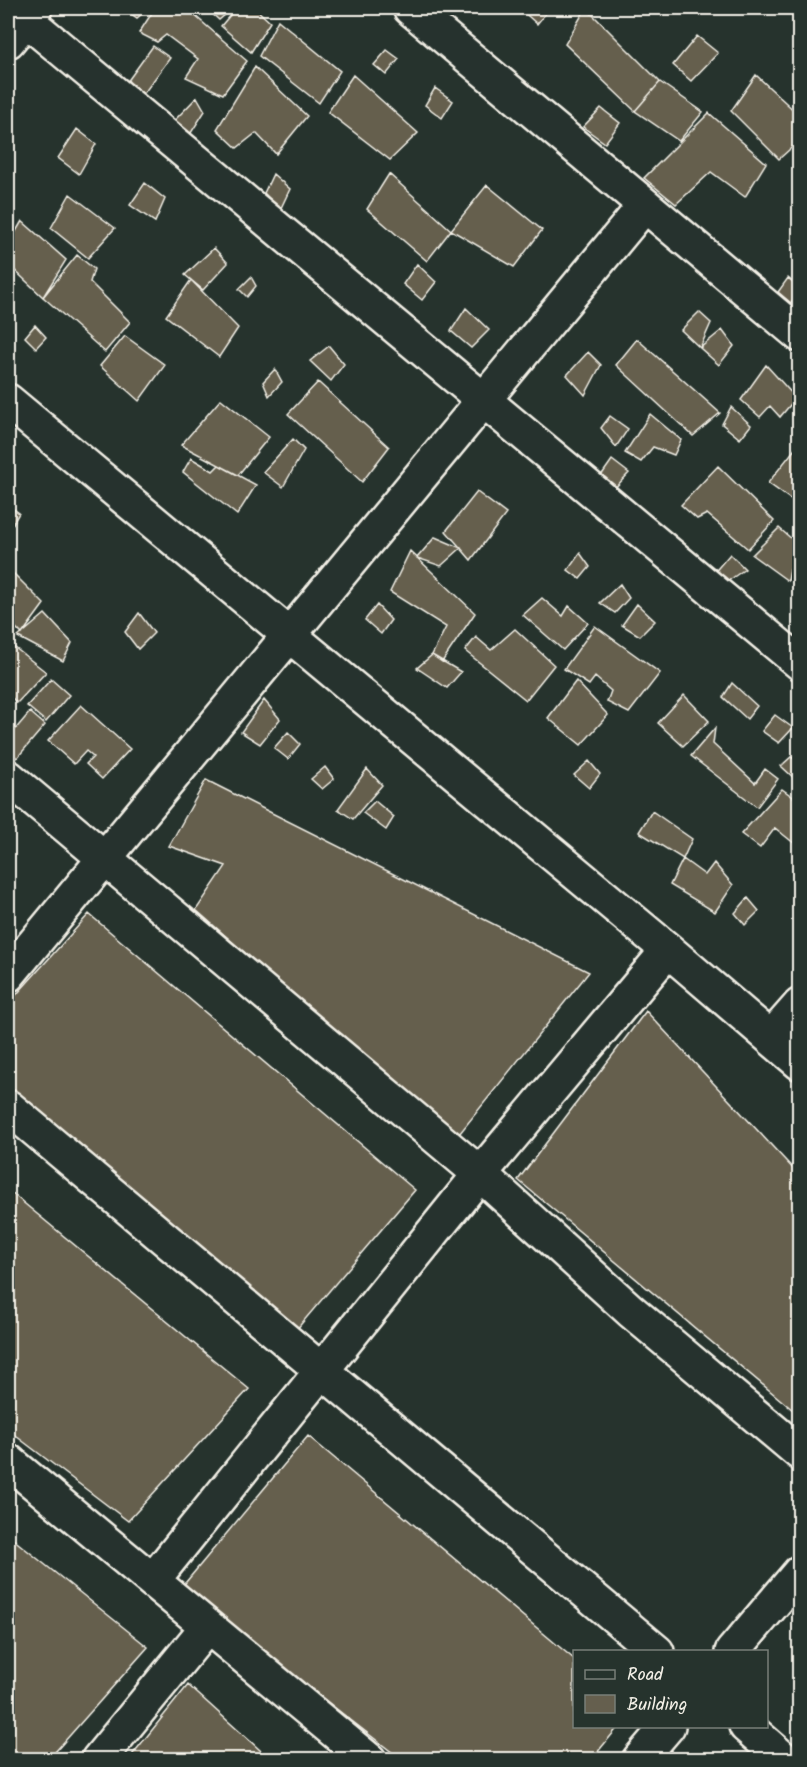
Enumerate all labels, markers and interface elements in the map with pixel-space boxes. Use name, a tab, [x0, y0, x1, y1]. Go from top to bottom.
legend	[573, 1650, 768, 1728]
text: Road	[627, 1661, 664, 1690]
text: Building	[627, 1691, 687, 1720]

